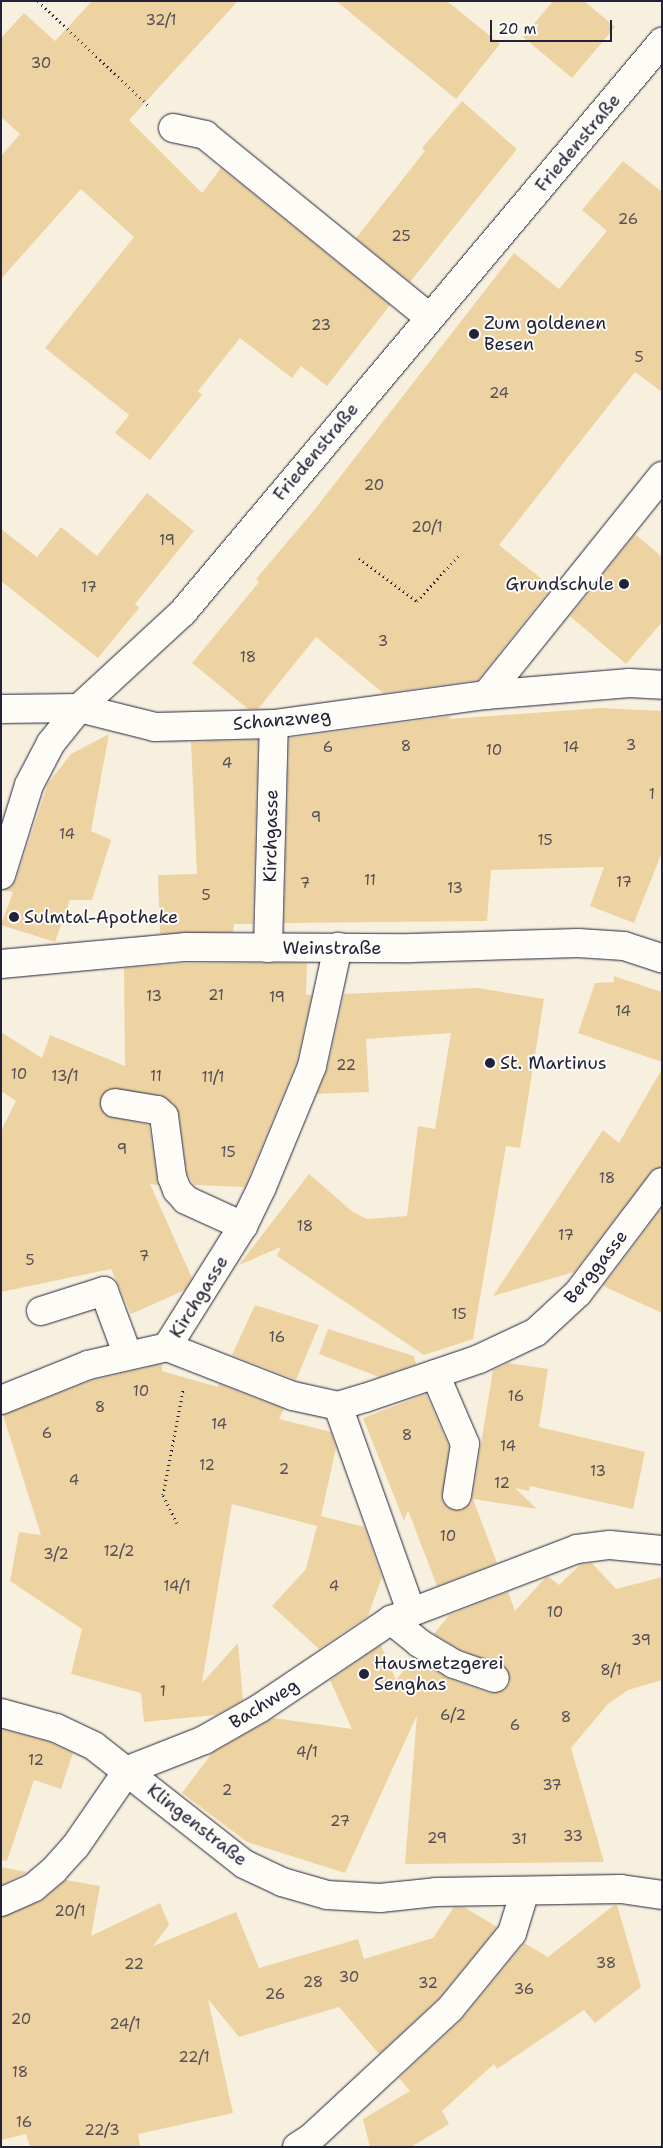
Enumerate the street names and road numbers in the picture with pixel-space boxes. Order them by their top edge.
street label: Friedenstraße [531,90,625,196]
street label: Friedenstraße [269,399,363,505]
street label: Schanzweg [232,705,332,735]
street label: Kirchgasse [259,789,283,883]
street label: Weinstraße [283,937,381,959]
street label: Berggasse [560,1226,632,1308]
street label: Kirchgasse [165,1252,233,1342]
street label: Bachweg [225,1674,303,1734]
street label: Klingenstraße [143,1779,251,1871]

